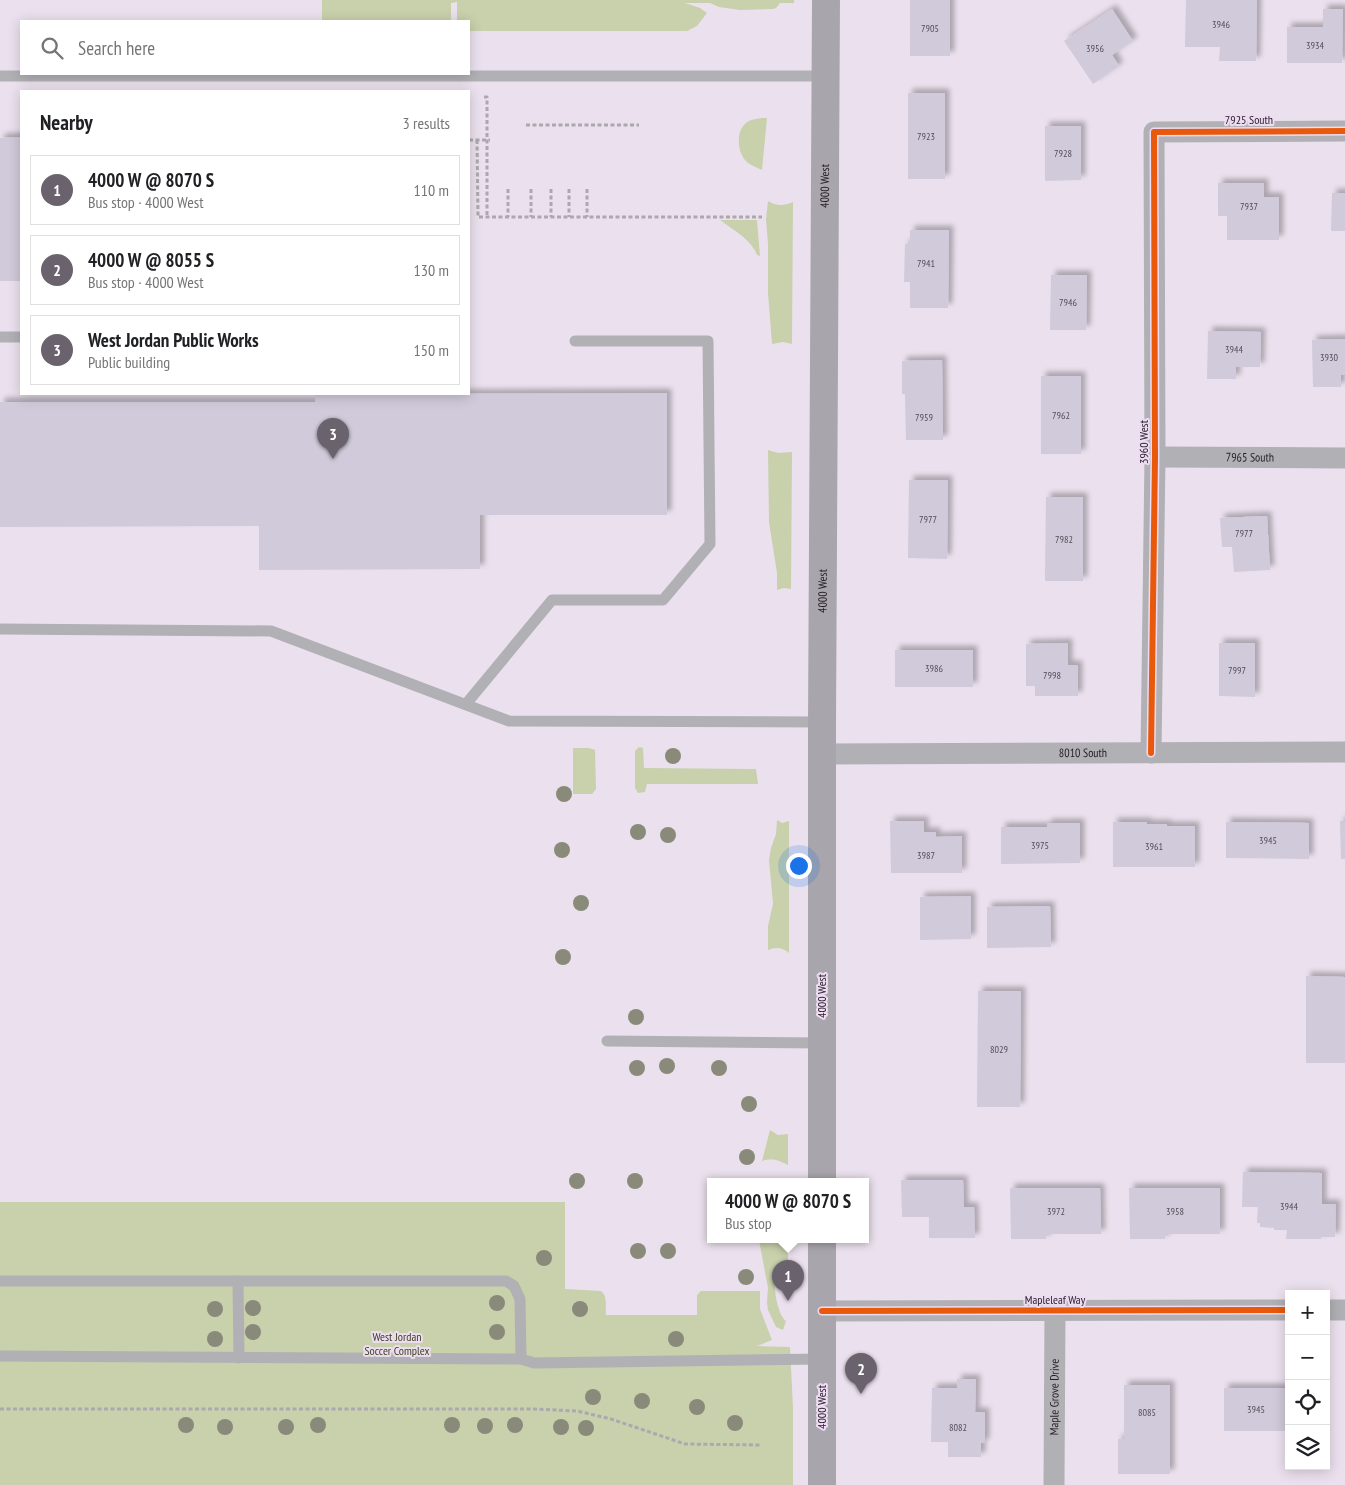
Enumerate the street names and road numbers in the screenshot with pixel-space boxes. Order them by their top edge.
street label: 7925 South [1225,112,1273,127]
street label: 4000 West [817,163,832,208]
street label: 3960 West [1136,419,1151,464]
street label: 7965 South [1226,449,1274,465]
street label: 4000 West [815,568,830,613]
street label: 8010 South [1059,745,1107,760]
street label: 4000 West [814,973,829,1018]
street label: Mapleleaf Way [1025,1292,1086,1307]
street label: Maple Grove Drive [1046,1359,1062,1435]
street label: 4000 West [814,1384,829,1429]

